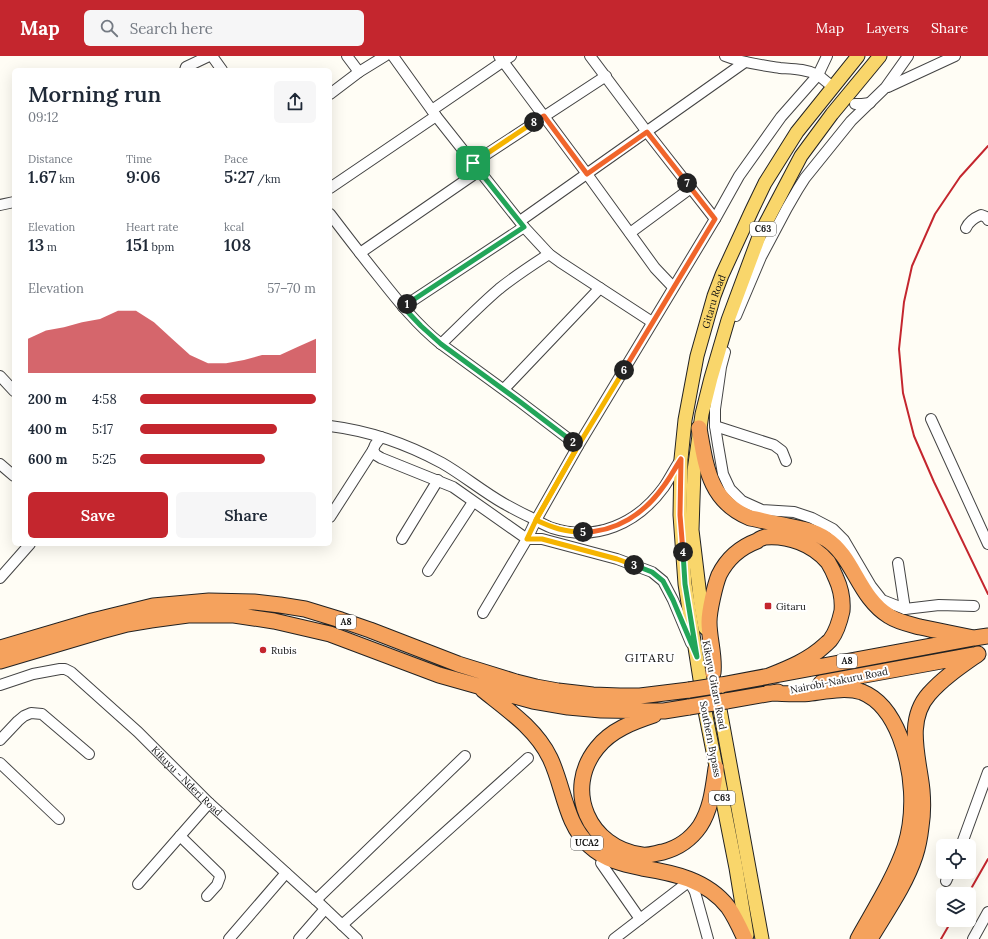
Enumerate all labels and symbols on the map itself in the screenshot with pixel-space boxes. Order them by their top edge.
pin: 8 [524,112,544,132]
pin [456,146,490,180]
pin: 7 [677,173,697,193]
road number: C63 [750,222,776,236]
street label: Gitaru Road [699,273,729,330]
pin: 1 [397,294,417,314]
pin: 6 [614,360,634,380]
pin: 2 [563,432,583,452]
pin: 5 [573,522,593,542]
pin: 4 [673,542,693,562]
pin: 3 [624,555,644,575]
place label: Gitaru [776,600,806,613]
marker: Gitaru [763,601,773,611]
road number: A8 [336,615,356,629]
street label: Kikuyu Gitaru Road [699,639,730,731]
place label: Rubis [271,644,297,657]
marker: Rubis [258,645,268,655]
district label: GITARU [625,650,675,665]
road number: A8 [837,654,857,668]
street label: Nairobi-Nakuru Road [789,665,889,696]
street label: Southern Bypass [697,700,724,779]
street label: Kikuyu - Nderi Road [149,743,225,819]
road number: C63 [709,791,735,805]
road number: UCA2 [571,836,603,850]

